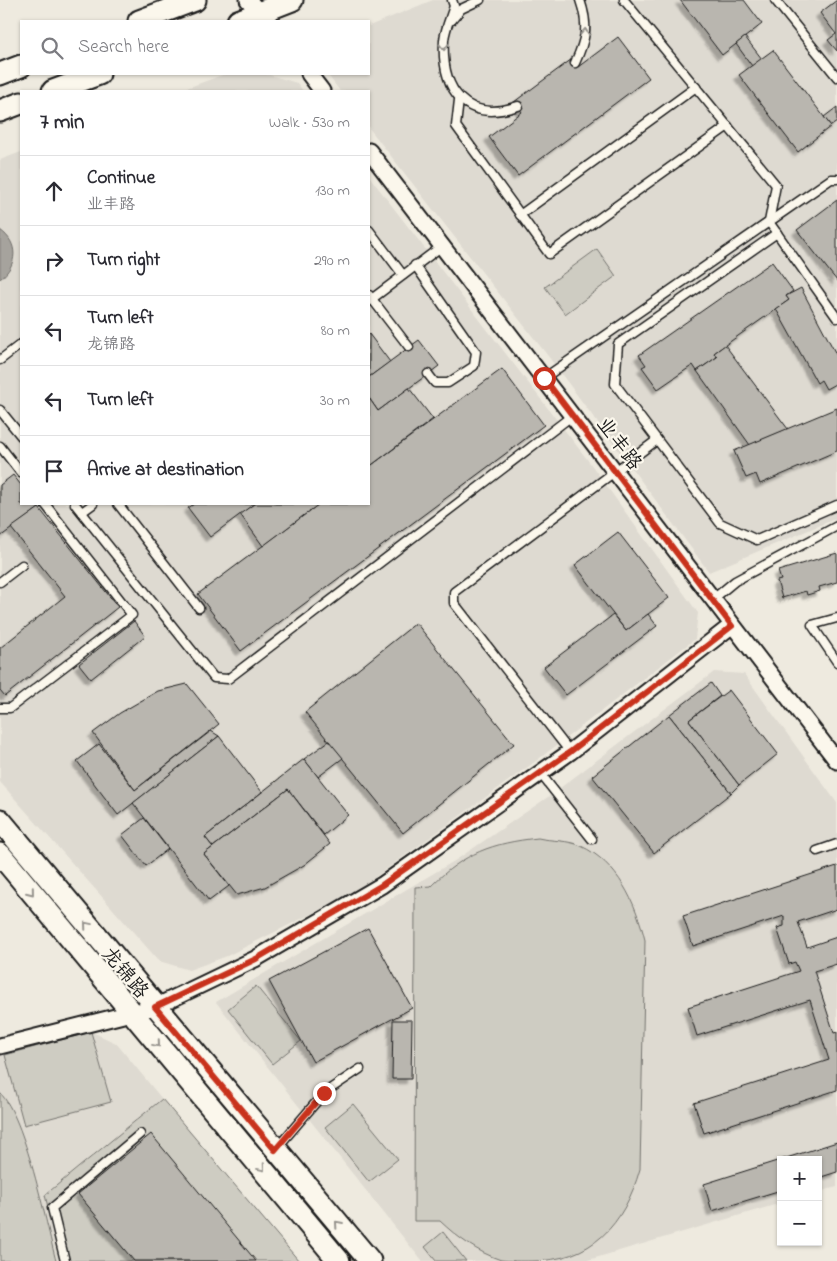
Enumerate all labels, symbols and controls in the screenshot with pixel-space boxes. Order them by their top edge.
search box [20,20,370,75]
one-way arrow [580,28,591,36]
icon: search [38,34,66,62]
text: Search here [78,34,169,61]
one-way arrow [439,43,450,51]
text: 7 min [40,108,84,138]
text: Walk · 530 m [269,111,350,135]
text: Continue [87,165,155,192]
icon: ahead [40,177,68,205]
text: 130 m [315,179,350,203]
text: 业丰路 [87,193,135,217]
icon: right [40,247,68,275]
text: Turn right [87,247,160,274]
text: 290 m [314,249,350,273]
text: Turn left [87,305,154,332]
icon: left [40,317,68,345]
text: 80 m [321,319,350,343]
text: 龙锦路 [87,333,135,357]
route start [533,367,556,390]
icon: left [40,387,68,415]
text: Turn left [87,387,154,414]
text: 30 m [320,389,350,413]
street label: 业丰路 [588,412,648,478]
icon: arrive [40,457,68,485]
text: Arrive at destination [87,457,244,484]
one-way arrow [25,886,34,895]
one-way arrow [85,922,93,931]
street label: 龙锦路 [94,941,155,1007]
one-way arrow [151,1038,160,1047]
route end [313,1082,336,1105]
map controls [777,1156,822,1246]
button: + [777,1156,822,1201]
one-way arrow [256,1163,265,1172]
button: − [777,1201,822,1246]
one-way arrow [335,1221,344,1230]

